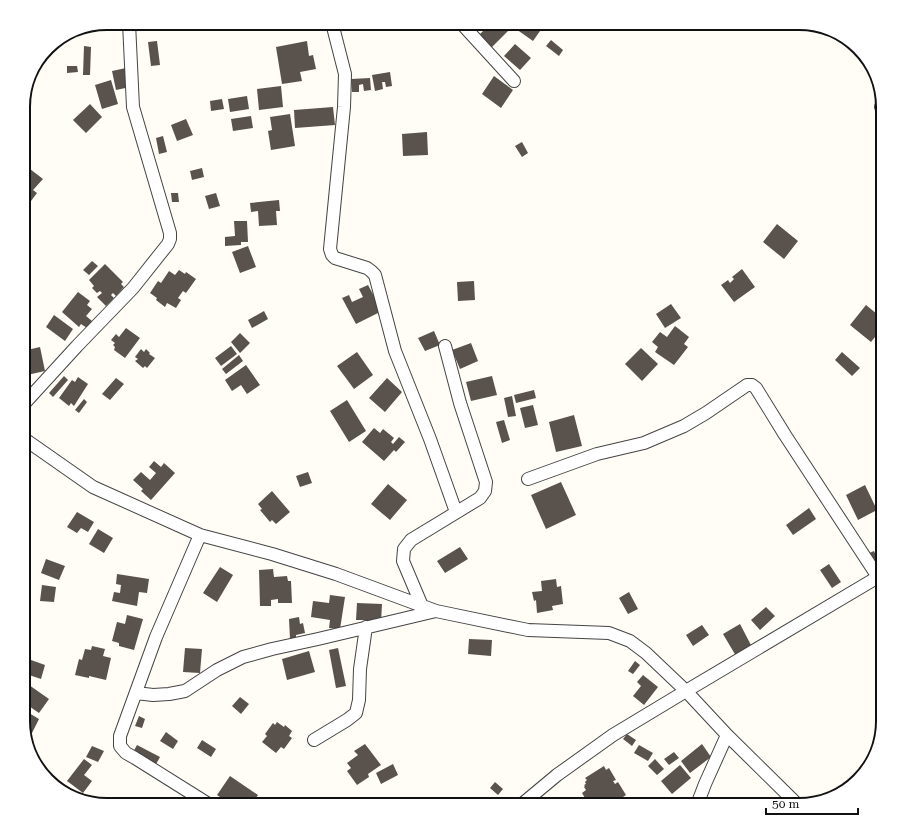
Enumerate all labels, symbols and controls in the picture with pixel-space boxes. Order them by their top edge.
scale bar [766,790,858,816]
text: 50 m [772,797,799,811]

